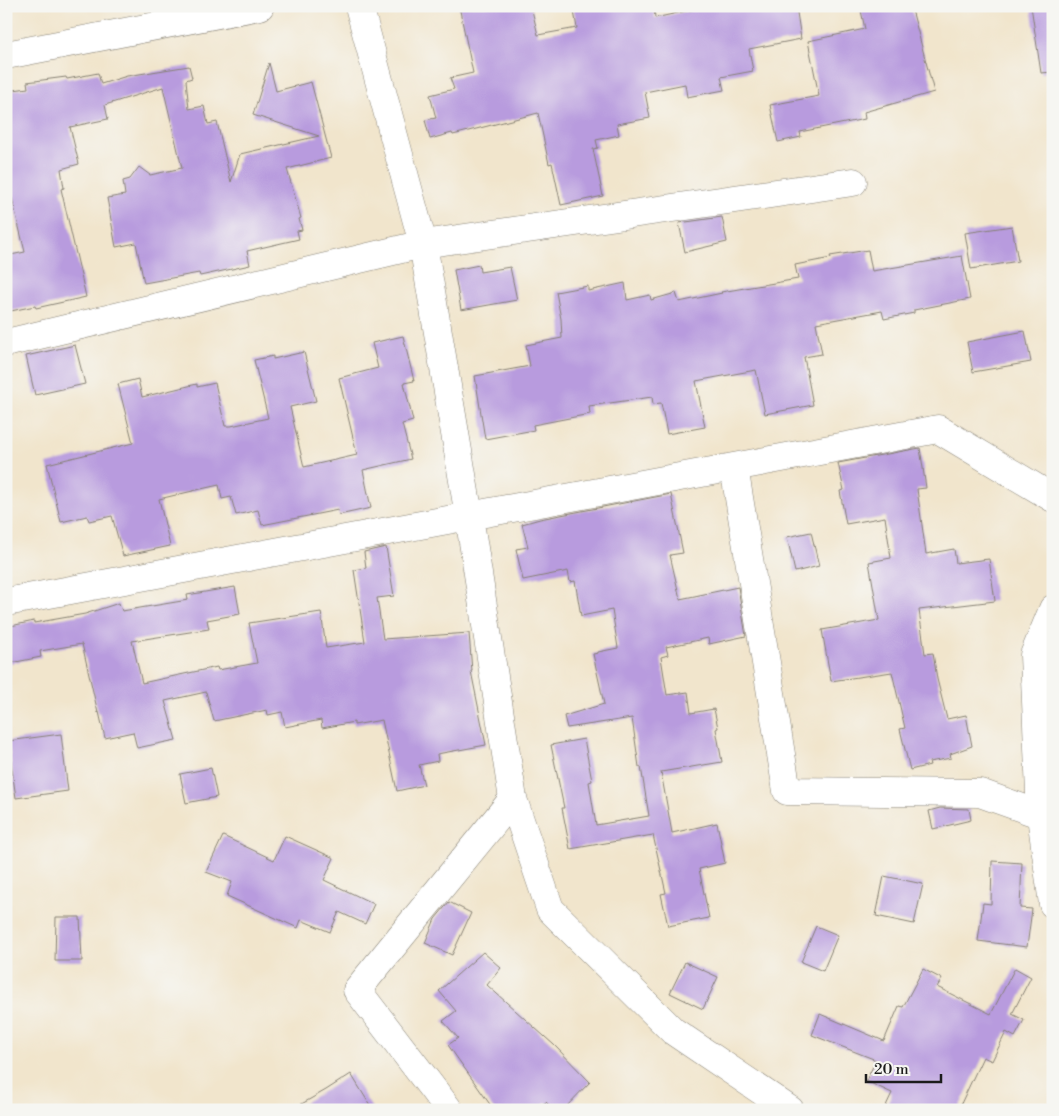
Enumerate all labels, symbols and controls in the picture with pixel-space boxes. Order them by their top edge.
scale bar [866,1051,942,1083]
text: 20 m [874,1060,909,1079]

